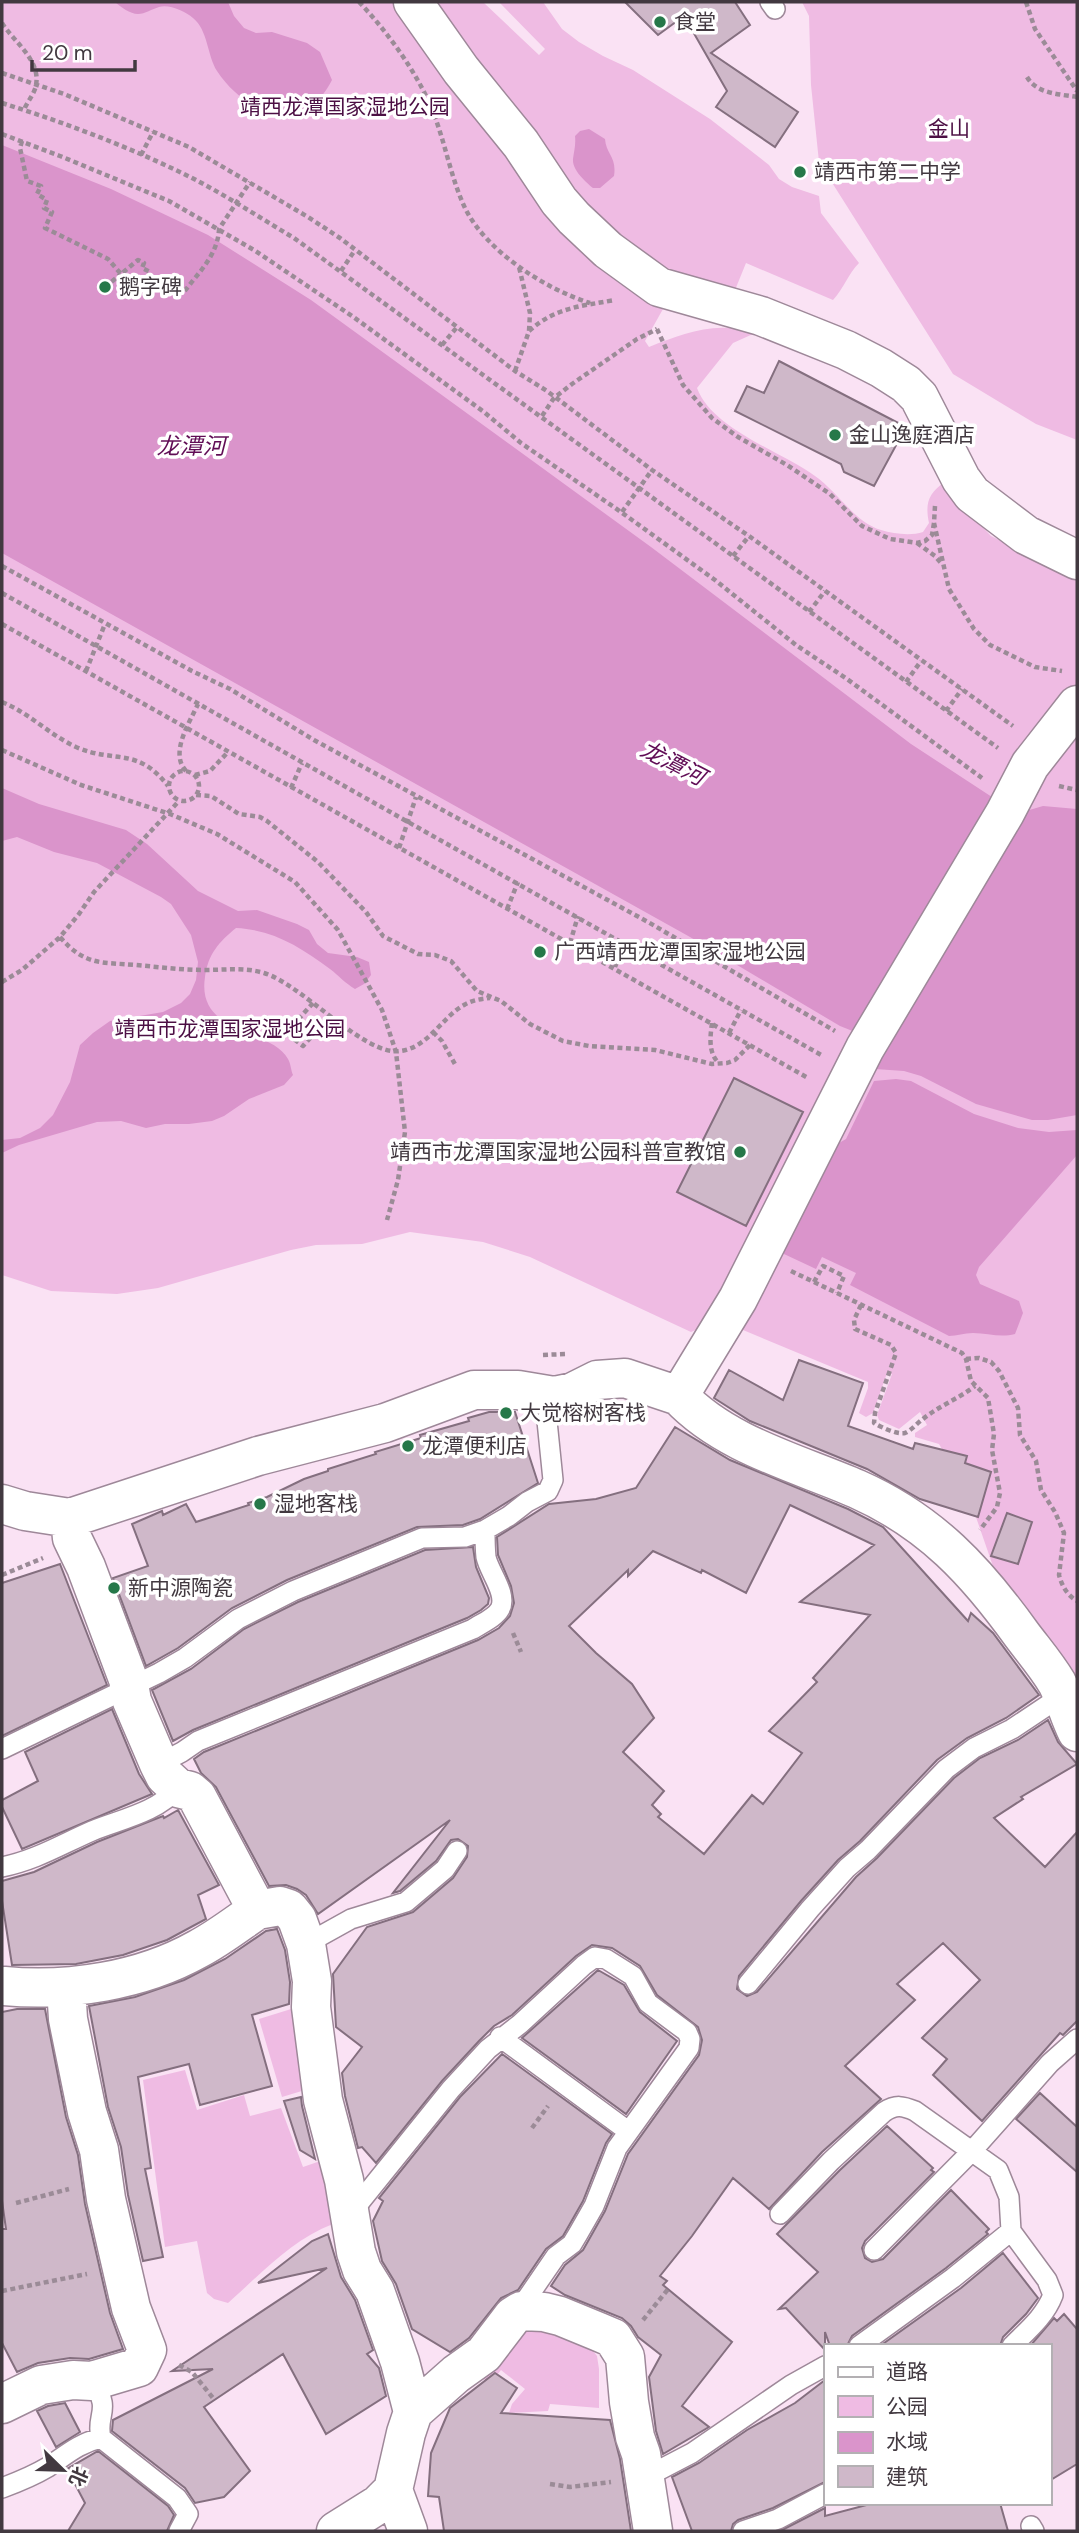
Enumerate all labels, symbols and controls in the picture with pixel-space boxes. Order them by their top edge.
place label: 食堂 [674,8,716,36]
marker: 食堂 [652,14,668,30]
scale bar [32,28,135,72]
text: 20 m [42,39,93,67]
park label: 靖西龙潭国家湿地公园 [240,93,450,121]
park label: 金山 [928,115,970,143]
place label: 靖西市第二中学 [814,158,961,186]
marker: 靖西市第二中学 [792,164,808,180]
place label: 鹅字碑 [119,273,182,301]
marker: 鹅字碑 [97,279,113,295]
place label: 金山逸庭酒店 [849,421,975,449]
marker: 金山逸庭酒店 [827,427,843,443]
water label: 龙潭河 [157,431,230,461]
water label: 龙潭河 [635,734,714,794]
place label: 广西靖西龙潭国家湿地公园 [554,938,806,966]
marker: 广西靖西龙潭国家湿地公园 [532,944,548,960]
park label: 靖西市龙潭国家湿地公园 [115,1015,346,1043]
place label: 靖西市龙潭国家湿地公园科普宣教馆 [390,1138,726,1166]
marker: 靖西市龙潭国家湿地公园科普宣教馆 [732,1144,748,1160]
place label: 大觉榕树客栈 [520,1399,646,1427]
marker: 大觉榕树客栈 [498,1405,514,1421]
place label: 龙潭便利店 [422,1432,527,1460]
marker: 龙潭便利店 [400,1438,416,1454]
place label: 湿地客栈 [274,1490,358,1518]
marker: 湿地客栈 [252,1496,268,1512]
place label: 新中源陶瓷 [128,1574,233,1602]
marker: 新中源陶瓷 [106,1580,122,1596]
legend [824,2344,1051,2505]
text: 道路 [886,2358,928,2386]
text: 公园 [886,2393,928,2421]
text: 水域 [886,2428,928,2456]
north arrow [28,2435,98,2505]
text: 北 [63,2463,93,2490]
text: 建筑 [886,2463,928,2491]

